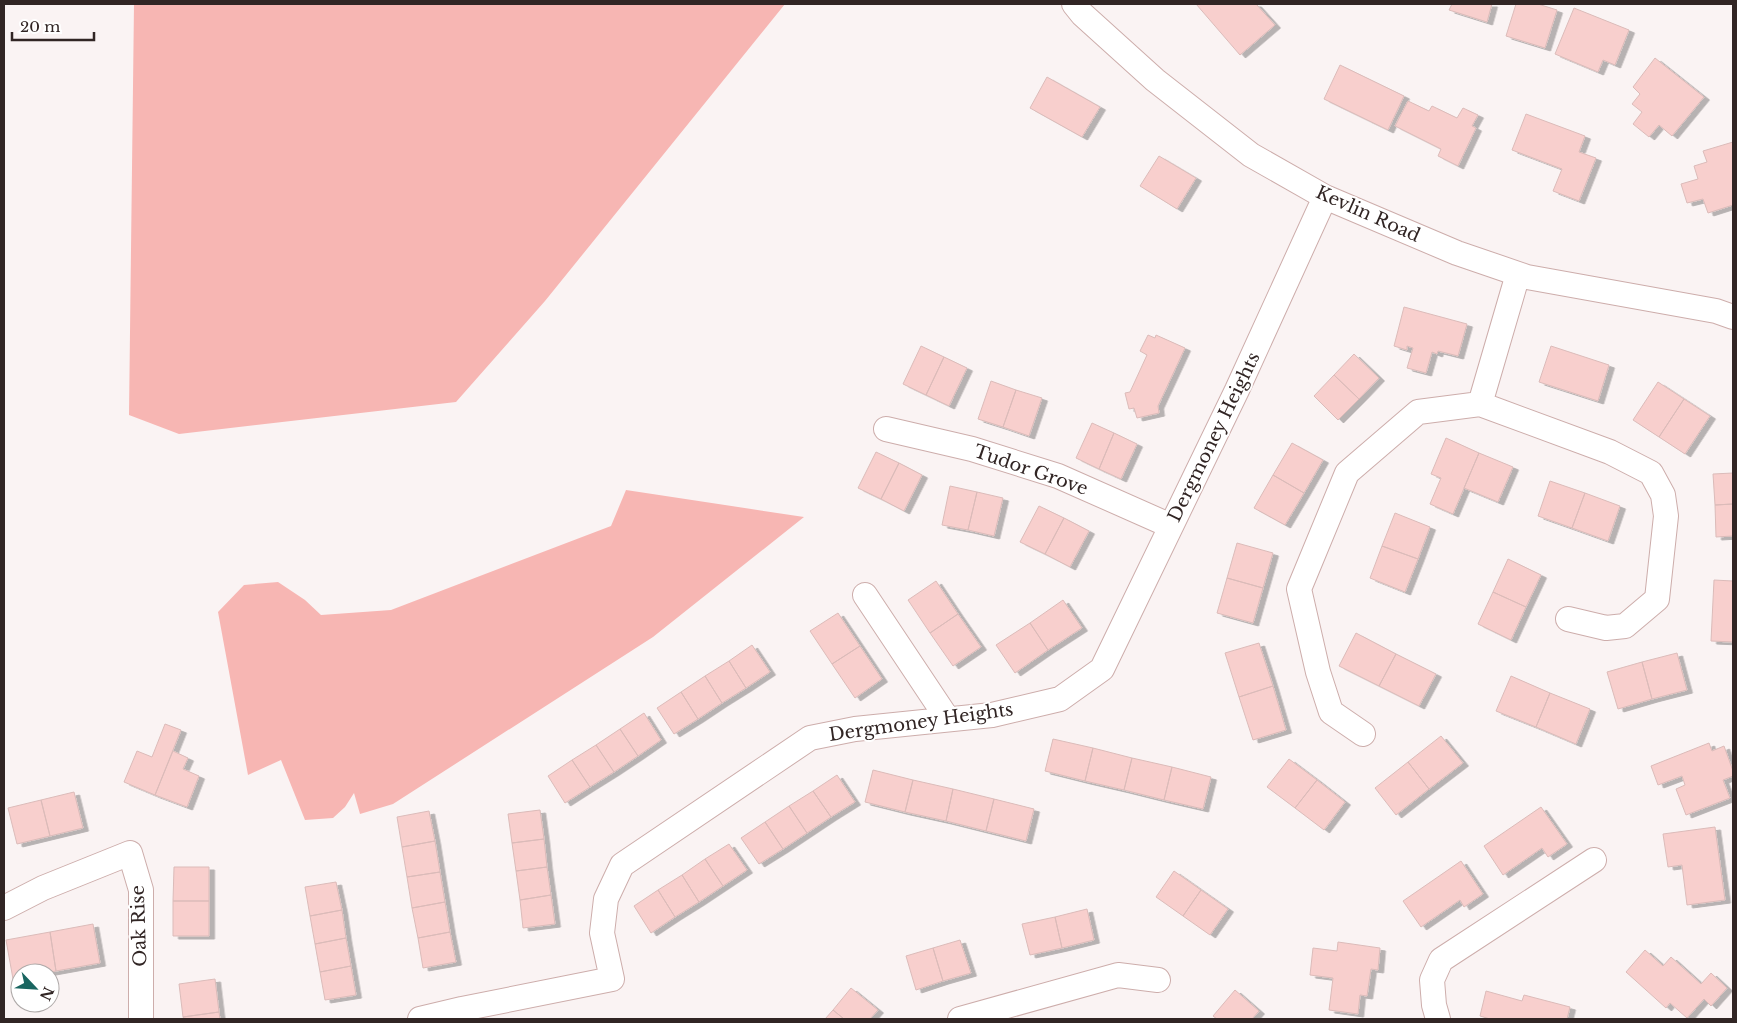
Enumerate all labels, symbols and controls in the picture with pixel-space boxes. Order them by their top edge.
scale bar [12,10,95,42]
text: 20 m [20,17,60,36]
street label: Kevlin Road [1312,181,1424,247]
street label: Dergmoney Heights [1163,349,1265,525]
street label: Tudor Grove [971,440,1091,500]
street label: Dergmoney Heights [827,698,1015,746]
street label: Oak Rise [127,885,151,967]
north arrow [10,963,60,1013]
text: N [36,984,58,1003]

